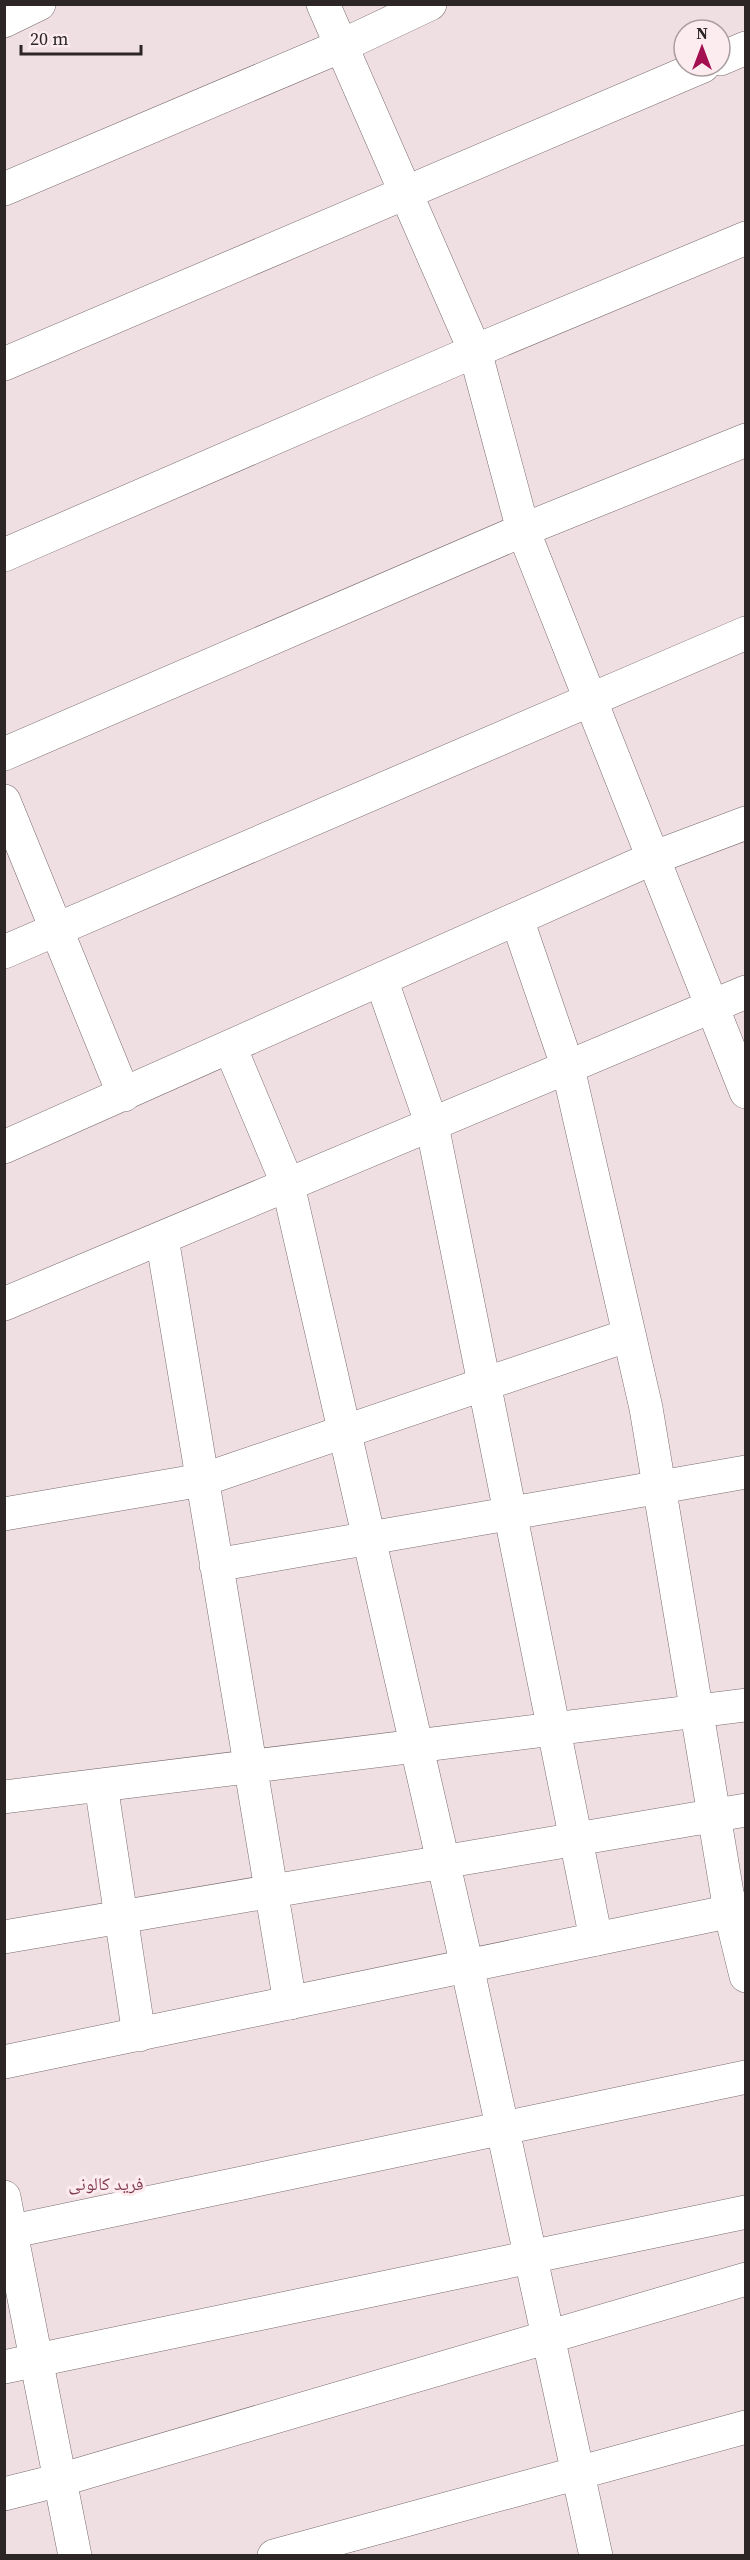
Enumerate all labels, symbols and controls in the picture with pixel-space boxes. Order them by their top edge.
scale bar [21,18,141,56]
north arrow [672,18,732,78]
text: N [696,22,708,44]
text: 20 m [30,26,68,51]
district label: فرید کالونی [68,2171,144,2196]

